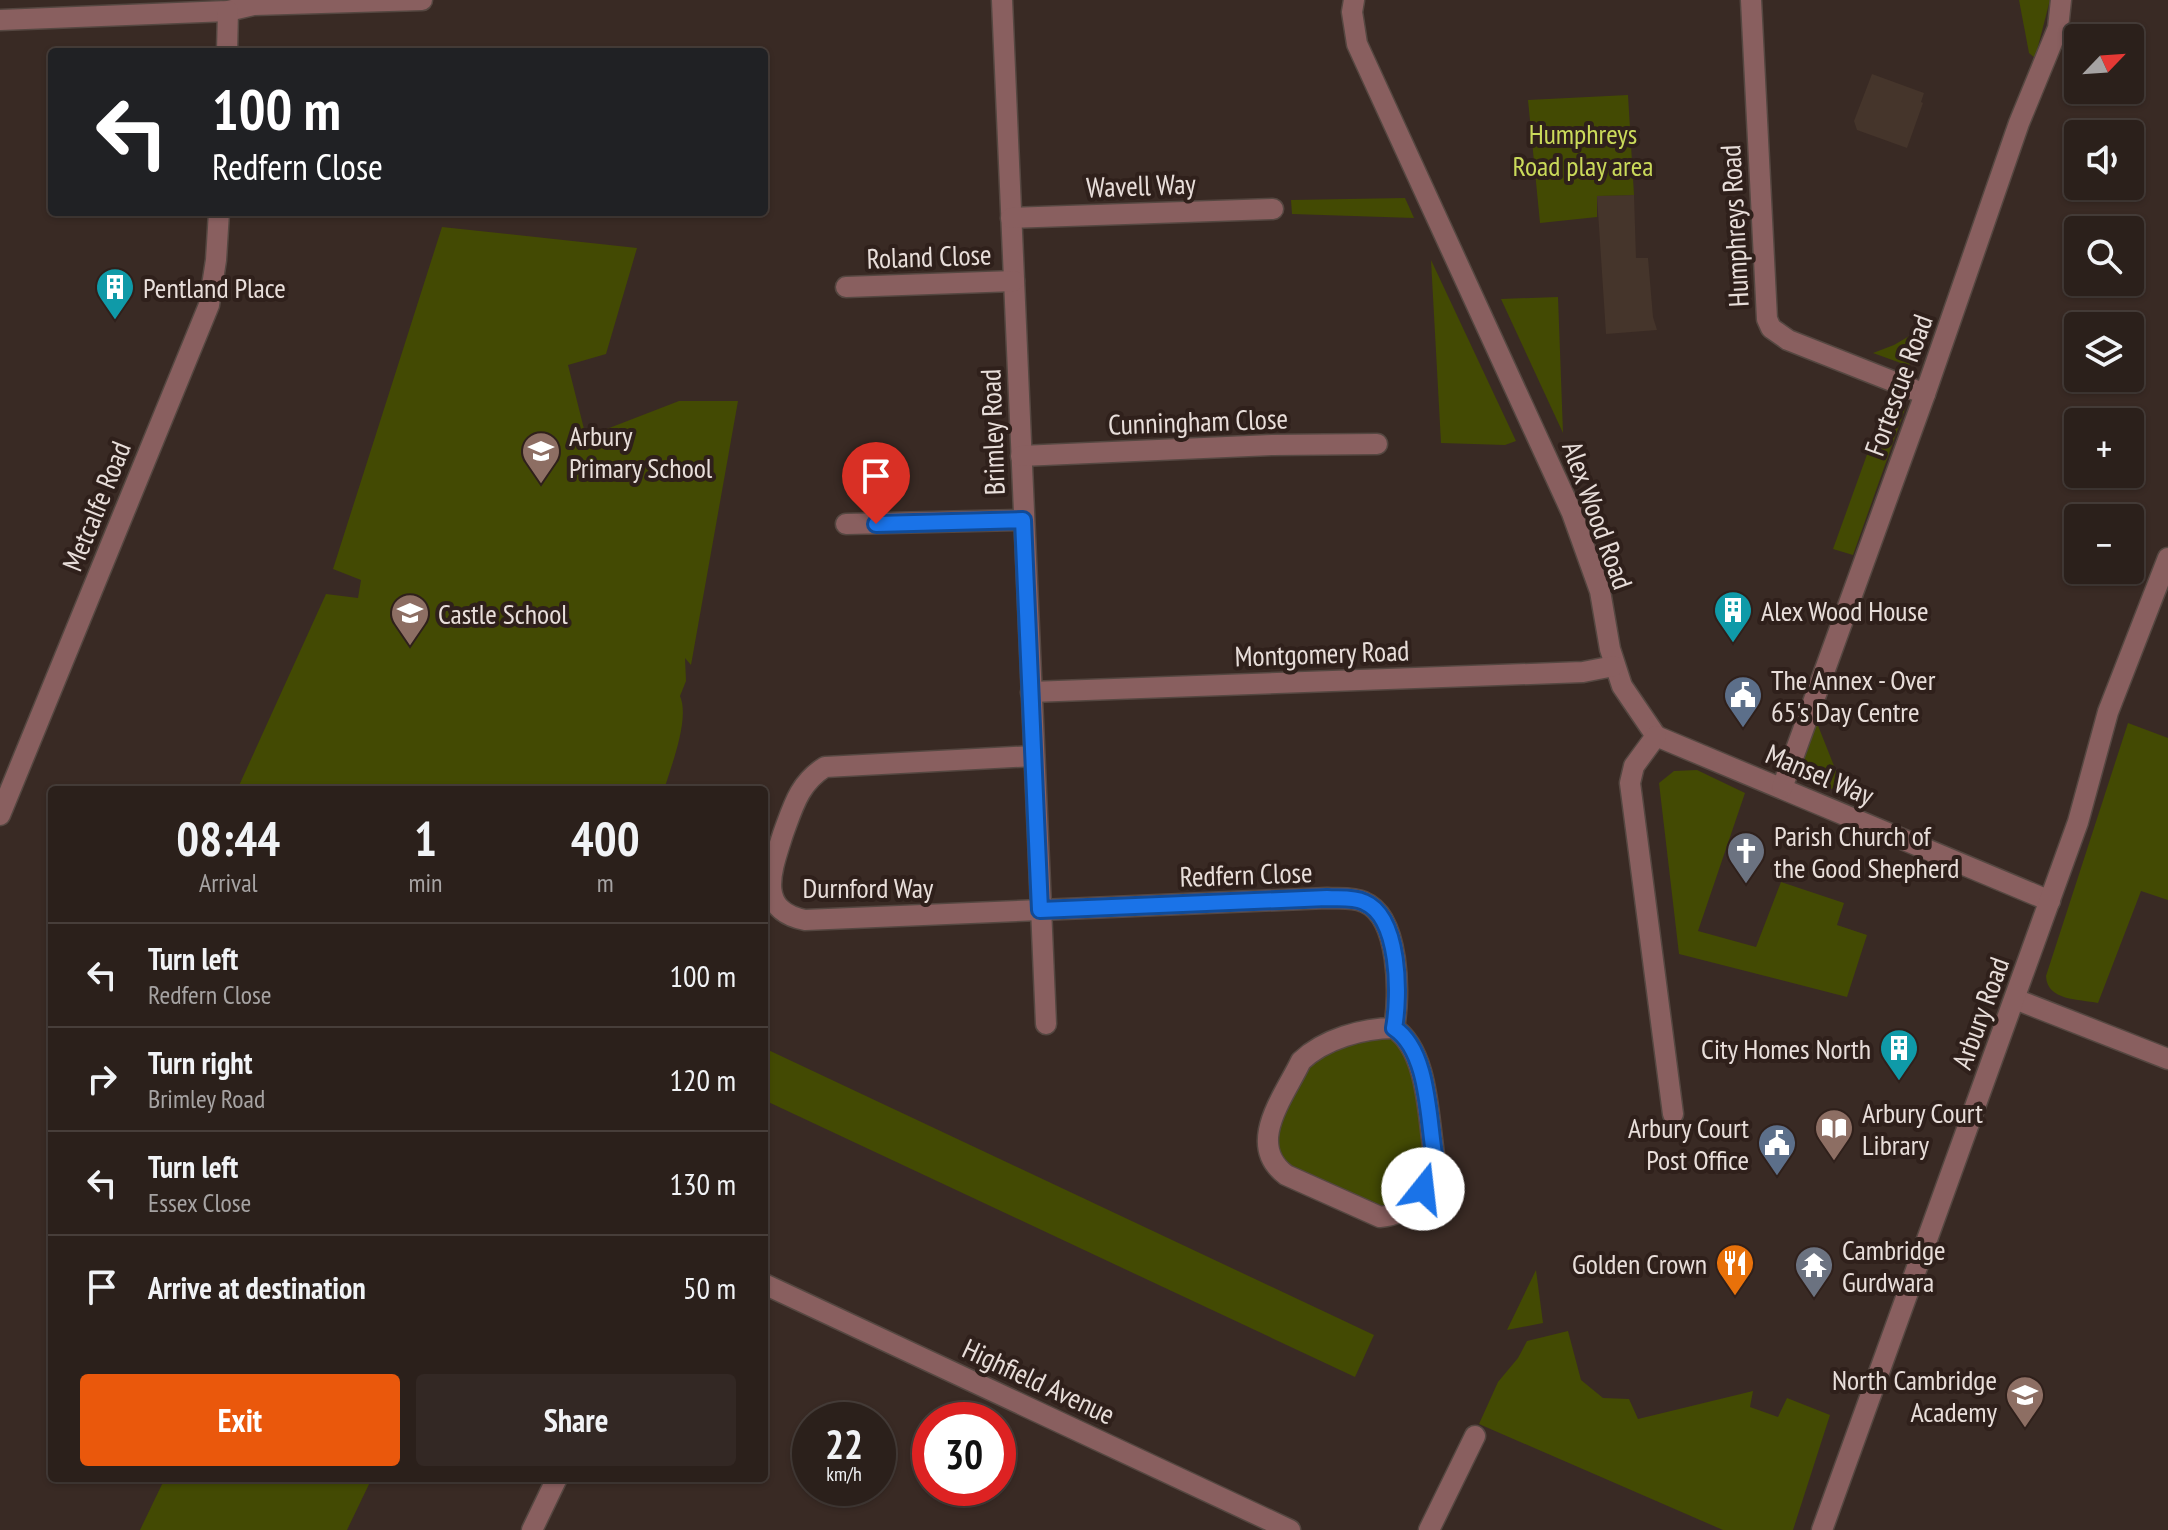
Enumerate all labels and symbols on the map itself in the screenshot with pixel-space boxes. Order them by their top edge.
north arrow [2064,24,2144,104]
park label: Humphreys Road play area [1513,115,1653,184]
street label: Humphreys Road [1711,144,1757,308]
street label: Wavell Way [1086,165,1197,205]
street label: Roland Close [866,235,992,277]
building icon: Pentland Place [94,266,136,321]
place label: Pentland Place [143,269,286,306]
street label: Fortescue Road [1855,309,1941,461]
street label: Brimley Road [971,368,1013,496]
street label: Cunningham Close [1107,399,1289,443]
place label: Arbury Primary School [569,417,713,486]
school or university icon: Arbury Primary School [520,430,562,485]
street label: Metcalfe Road [53,436,139,576]
street label: Alex Wood Road [1554,436,1642,594]
pin [842,442,910,524]
building icon: Alex Wood House [1712,589,1754,644]
school or university icon: Castle School [389,592,431,647]
place label: Alex Wood House [1761,592,1929,629]
place label: Castle School [438,595,568,632]
street label: Montgomery Road [1234,631,1410,675]
place label: The Annex - Over 65's Day Centre [1771,661,1936,730]
public building icon: The Annex - Over 65's Day Centre [1722,674,1764,729]
street label: Mansel Way [1760,735,1880,813]
place label: Parish Church of the Good Shepherd [1774,817,1959,886]
church icon: Parish Church of the Good Shepherd [1725,830,1767,885]
street label: Redfern Close [1179,853,1313,895]
street label: Durnford Way [803,869,934,906]
street label: Arbury Road [1943,952,2017,1074]
building icon: City Homes North [1878,1027,1920,1082]
place label: City Homes North [1701,1030,1871,1067]
place label: Arbury Court Library [1862,1094,1983,1163]
library icon: Arbury Court Library [1813,1107,1855,1162]
place label: Arbury Court Post Office [1628,1109,1749,1178]
public building icon: Arbury Court Post Office [1756,1122,1798,1177]
position arrow [1381,1147,1465,1231]
place label: Cambridge Gurdwara [1842,1231,1946,1300]
restaurant icon: Golden Crown [1714,1242,1756,1297]
temple icon: Cambridge Gurdwara [1793,1244,1835,1299]
place label: Golden Crown [1572,1245,1707,1282]
street label: Highfield Avenue [957,1330,1121,1432]
place label: North Cambridge Academy [1832,1361,1997,1430]
school or university icon: North Cambridge Academy [2004,1374,2046,1429]
speed limit sign: 30 [912,1402,1016,1506]

